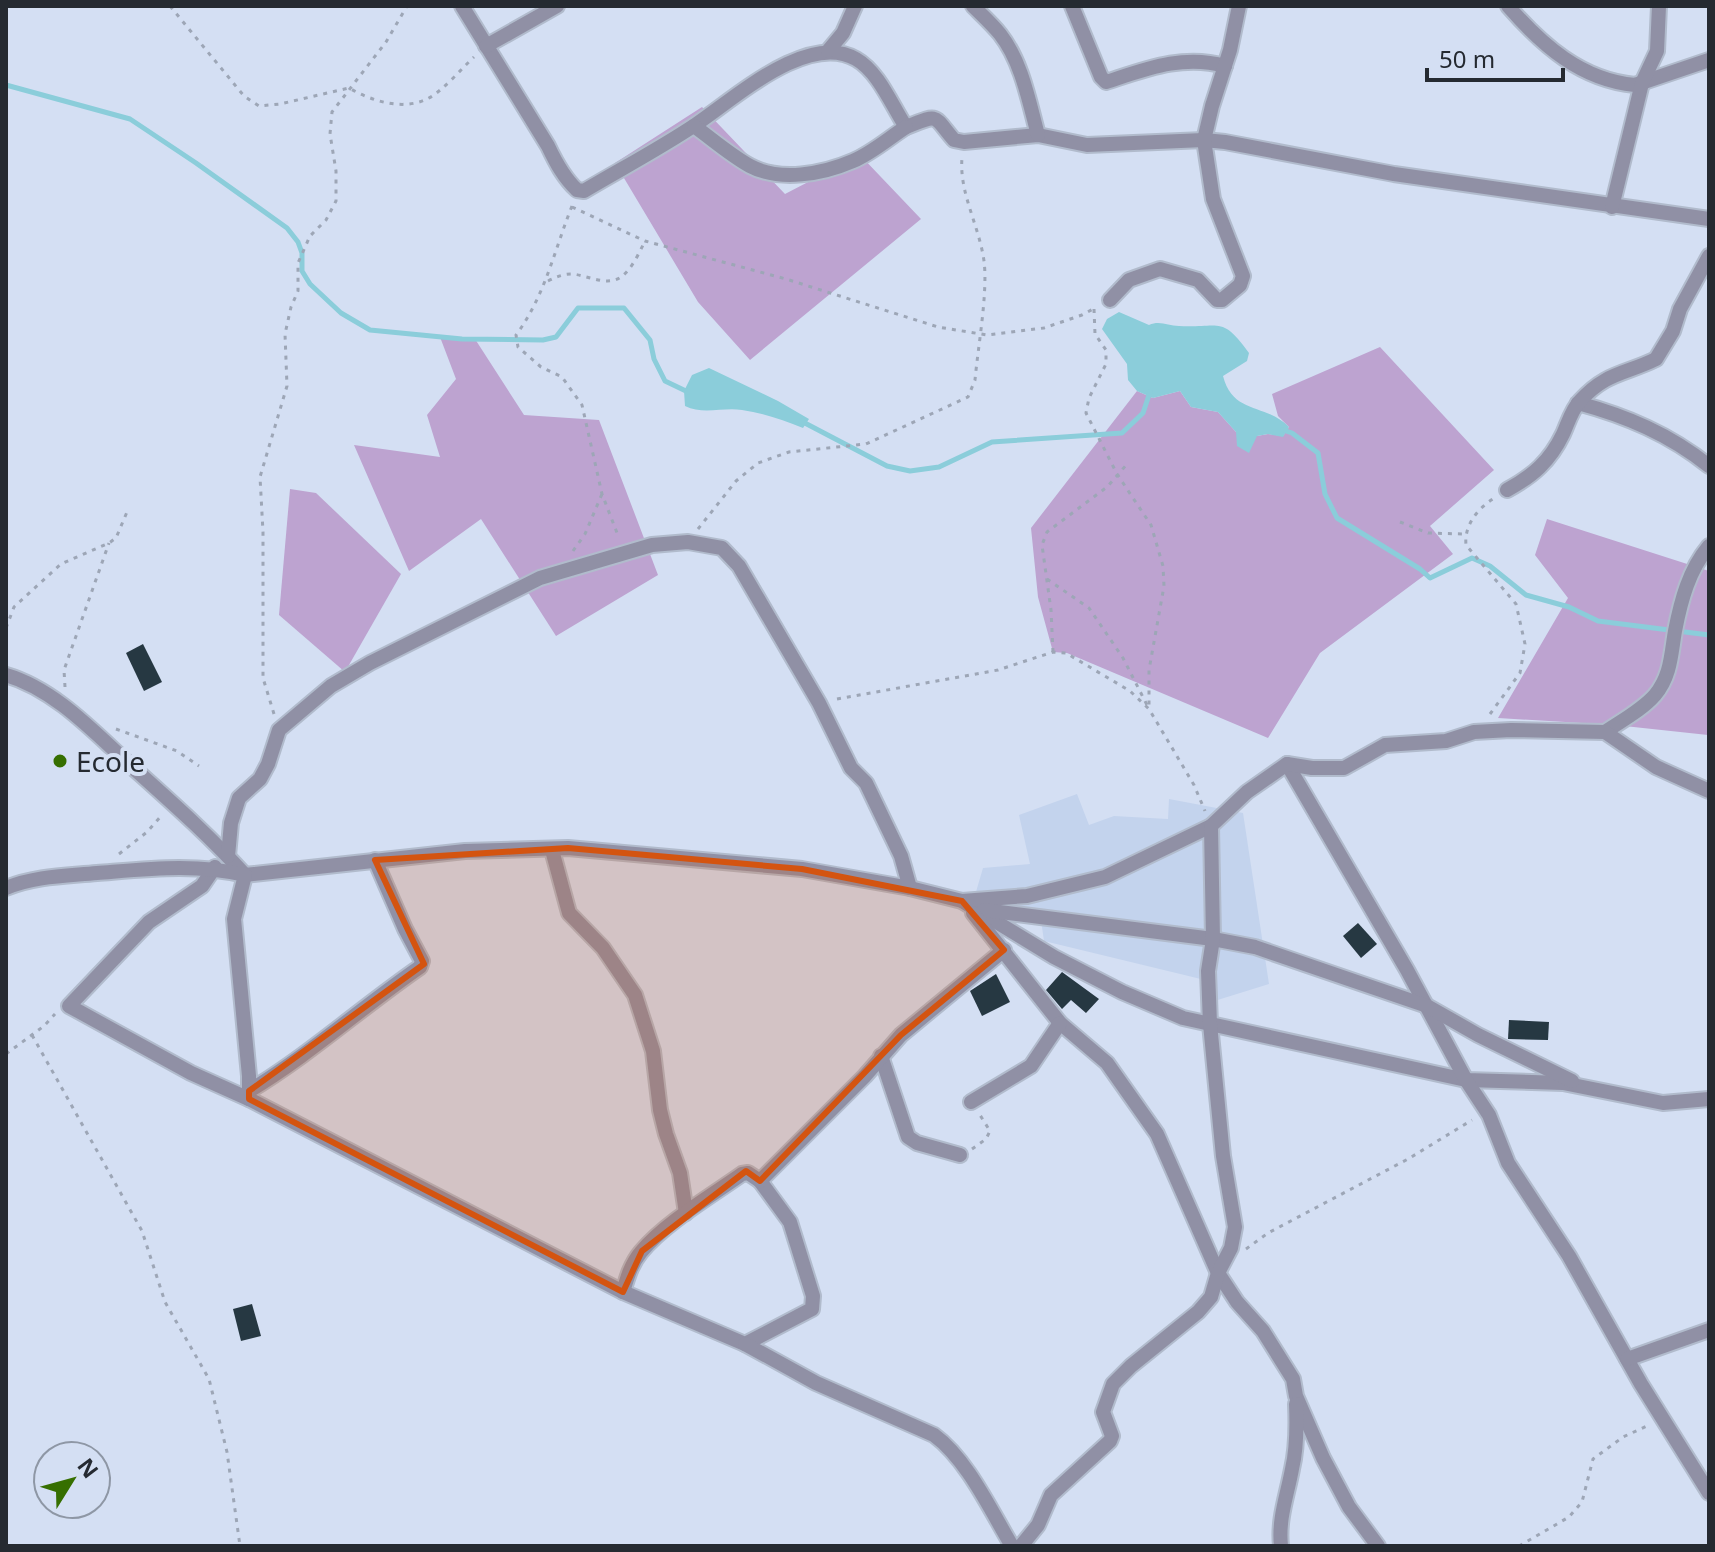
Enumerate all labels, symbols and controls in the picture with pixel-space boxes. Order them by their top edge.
scale bar [1427,32,1563,82]
text: 50 m [1439,42,1495,75]
place label: Ecole [76,742,145,780]
marker: Ecole [51,752,69,770]
north arrow [32,1440,112,1520]
text: N [71,1451,106,1484]

